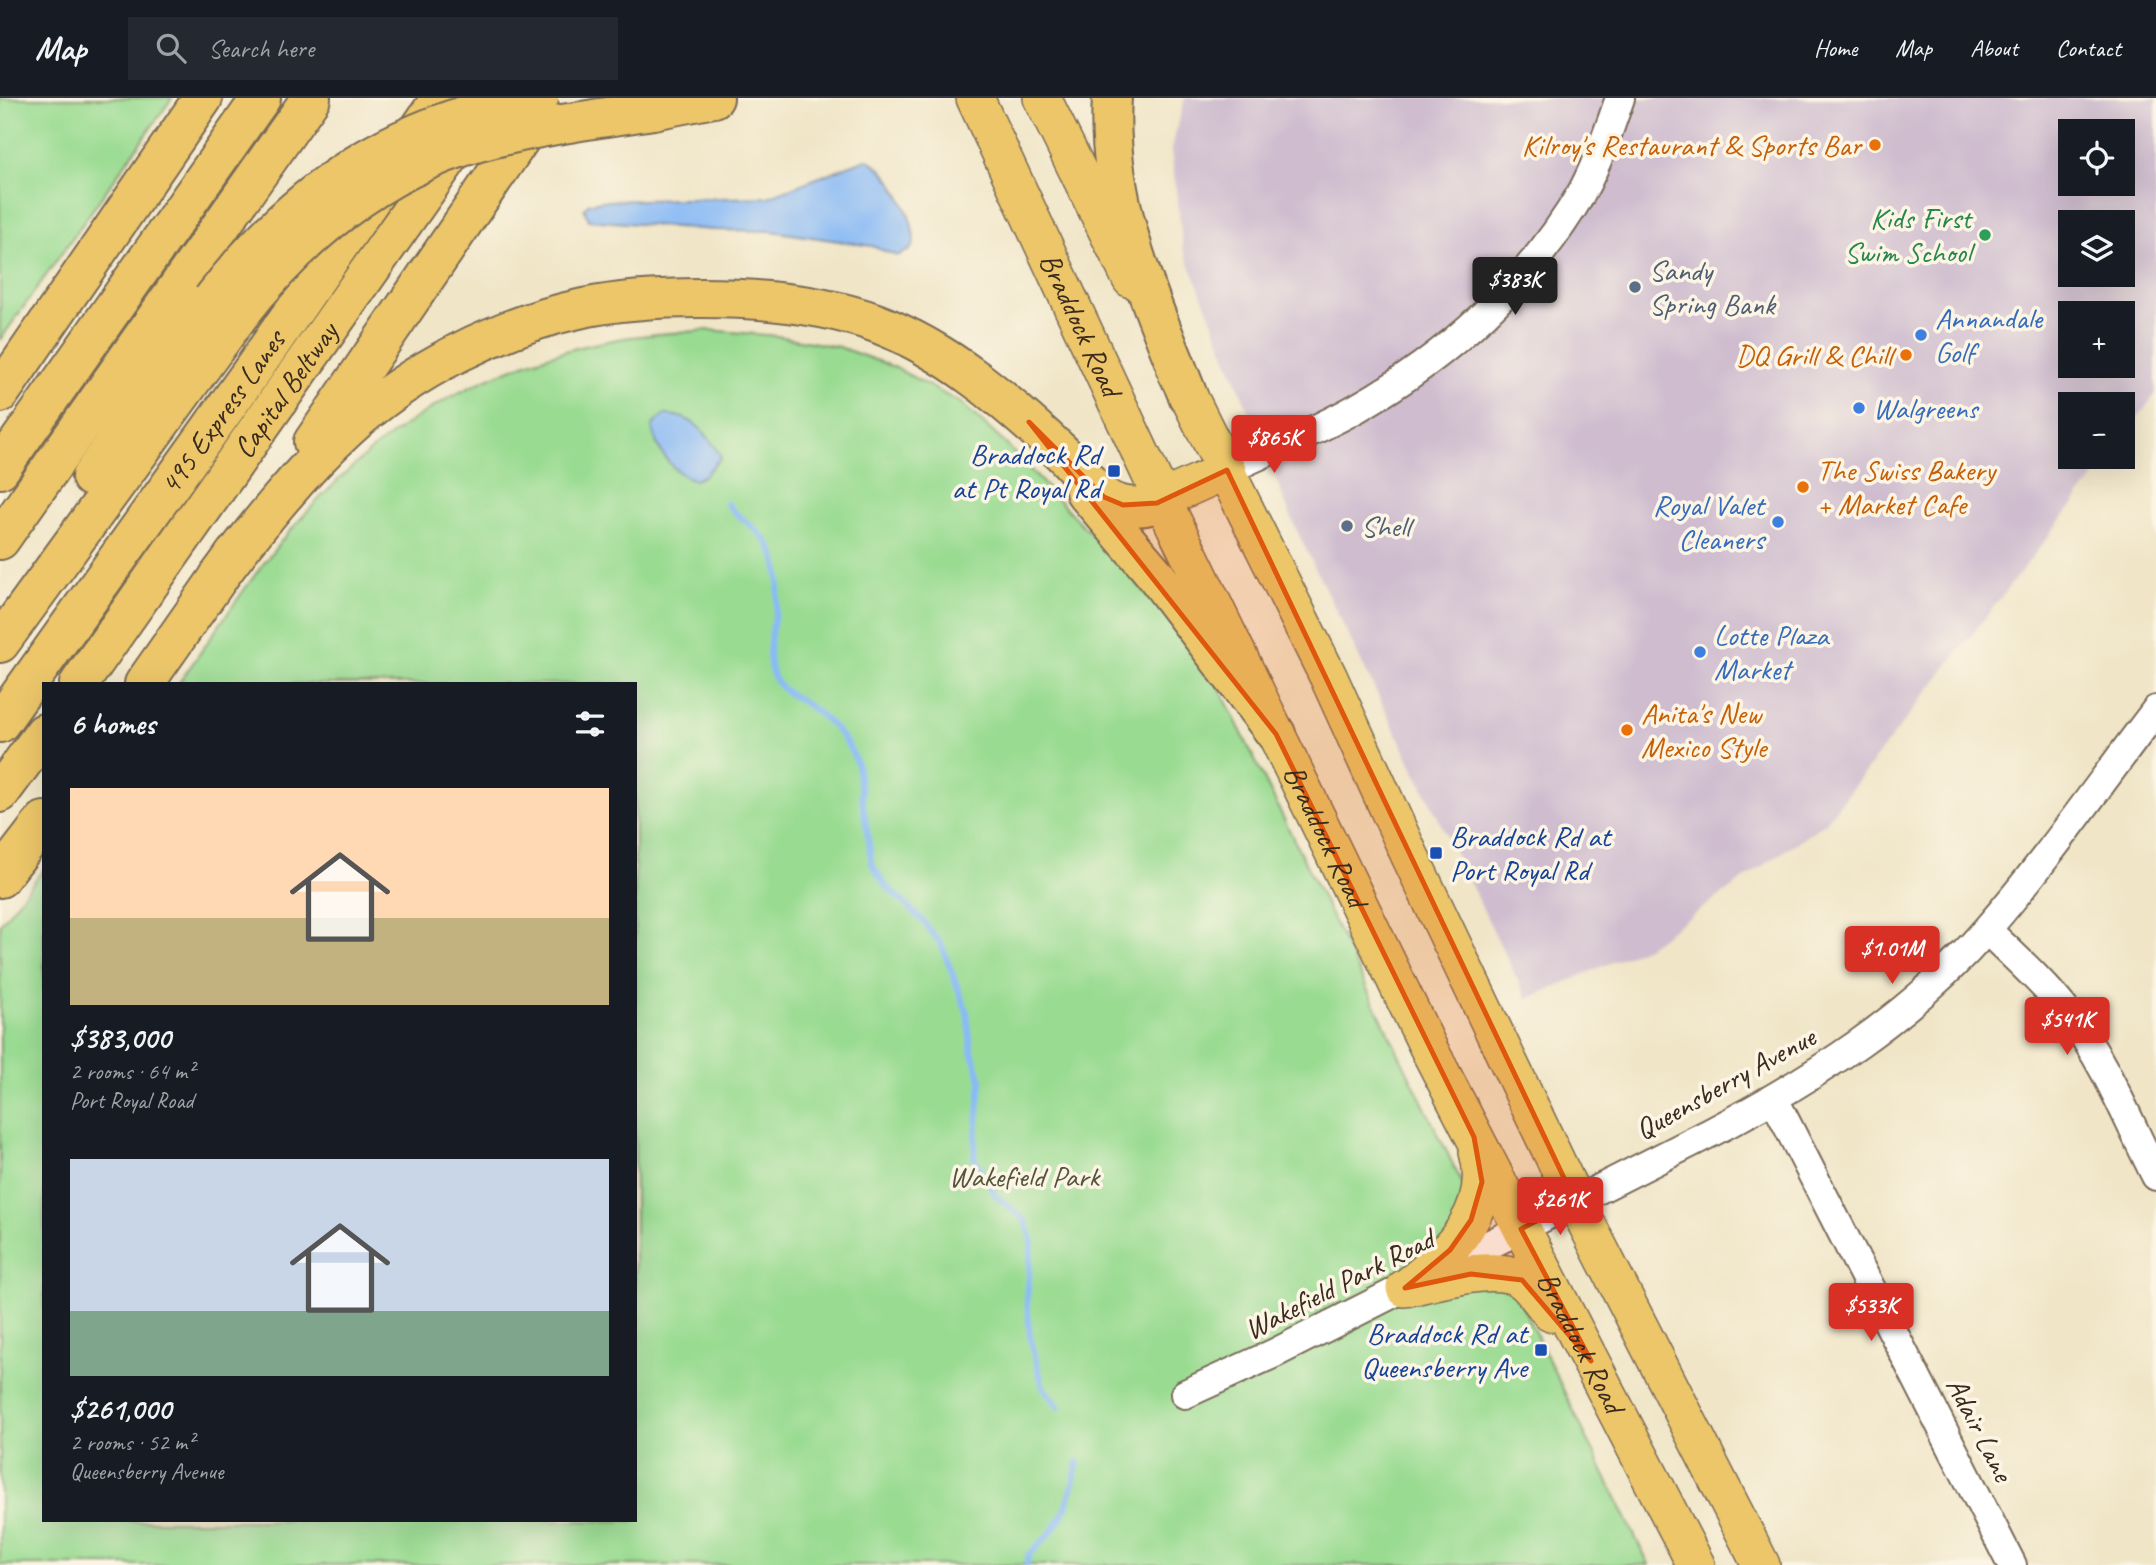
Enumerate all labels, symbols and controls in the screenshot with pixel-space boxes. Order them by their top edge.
search box [128,17,618,80]
text: Map [35,27,86,69]
icon: search [152,29,190,67]
text: Search here [208,32,314,65]
text: Home [1814,33,1857,63]
text: Map [1895,33,1932,63]
text: About [1970,33,2018,63]
text: Contact [2056,33,2121,63]
map controls [2058,119,2135,469]
button: locate [2058,119,2135,196]
place label: Kilroy's Restaurant & Sports Bar [1522,126,1863,164]
marker: Kilroy's Restaurant & Sports Bar [1867,137,1883,153]
place label: Kids First Swim School [1844,199,1976,271]
button: layers [2058,210,2135,287]
marker: Kids First Swim School [1977,227,1993,243]
street label: Braddock Road [1031,247,1132,406]
place label: Sandy Spring Bank [1649,251,1777,323]
pin: $383K [1466,258,1564,317]
text: $383K [1488,265,1542,294]
marker: Sandy Spring Bank [1627,279,1643,295]
place label: Annandale Golf [1935,299,2044,371]
button: + [2058,301,2135,378]
street label: Capital Beltway [225,313,348,466]
street label: 495 Express Lanes [151,321,295,502]
marker: Annandale Golf [1913,327,1929,343]
place label: DQ Grill & Chill [1736,336,1897,374]
marker: DQ Grill & Chill [1898,347,1914,363]
place label: Walgreens [1873,389,1980,427]
button: − [2058,392,2135,469]
marker: Walgreens [1851,400,1867,416]
pin: $865K [1225,416,1323,475]
text: $865K [1247,423,1301,452]
place label: Braddock Rd at Pt Royal Rd [952,435,1104,507]
place label: The Swiss Bakery + Market Cafe [1817,451,1998,523]
marker: Braddock Rd at Pt Royal Rd [1106,463,1122,479]
marker: The Swiss Bakery + Market Cafe [1795,479,1811,495]
place label: Royal Valet Cleaners [1653,486,1767,558]
place label: Shell [1361,507,1415,545]
marker: Royal Valet Cleaners [1770,514,1786,530]
marker: Shell [1339,518,1355,534]
place label: Lotte Plaza Market [1714,616,1830,688]
marker: Lotte Plaza Market [1692,644,1708,660]
place label: Anita's New Mexico Style [1641,694,1768,766]
text: 6 homes [70,705,155,743]
icon: filters [571,705,609,743]
marker: Anita's New Mexico Style [1619,722,1635,738]
street label: Braddock Road [1275,758,1378,917]
place label: Braddock Rd at Port Royal Rd [1450,817,1613,889]
icon: home [277,834,403,960]
marker: Braddock Rd at Port Royal Rd [1428,845,1444,861]
pin: $1.01M [1835,926,1949,986]
text: $1.01M [1861,934,1923,963]
pin: $541K [2018,998,2116,1057]
text: $541K [2041,1005,2093,1034]
street label: Queensberry Avenue [1628,1017,1824,1148]
text: $383,000 [70,1019,170,1057]
text: 2 rooms · 64 m² [70,1057,194,1086]
text: Port Royal Road [70,1086,193,1115]
park label: Wakefield Park [949,1157,1101,1195]
pin: $261K [1511,1178,1609,1237]
text: $261K [1533,1185,1587,1214]
icon: home [277,1205,403,1331]
street label: Wakefield Park Road [1238,1218,1444,1348]
street label: Braddock Road [1529,1265,1635,1423]
pin: $533K [1822,1284,1920,1343]
text: $533K [1845,1291,1897,1320]
place label: Braddock Rd at Queensberry Ave [1361,1314,1530,1386]
marker: Braddock Rd at Queensberry Ave [1533,1342,1549,1358]
street label: Adair Lane [1938,1370,2023,1490]
text: $261,000 [70,1390,171,1428]
text: 2 rooms · 52 m² [70,1428,194,1457]
text: Queensberry Avenue [70,1457,224,1486]

